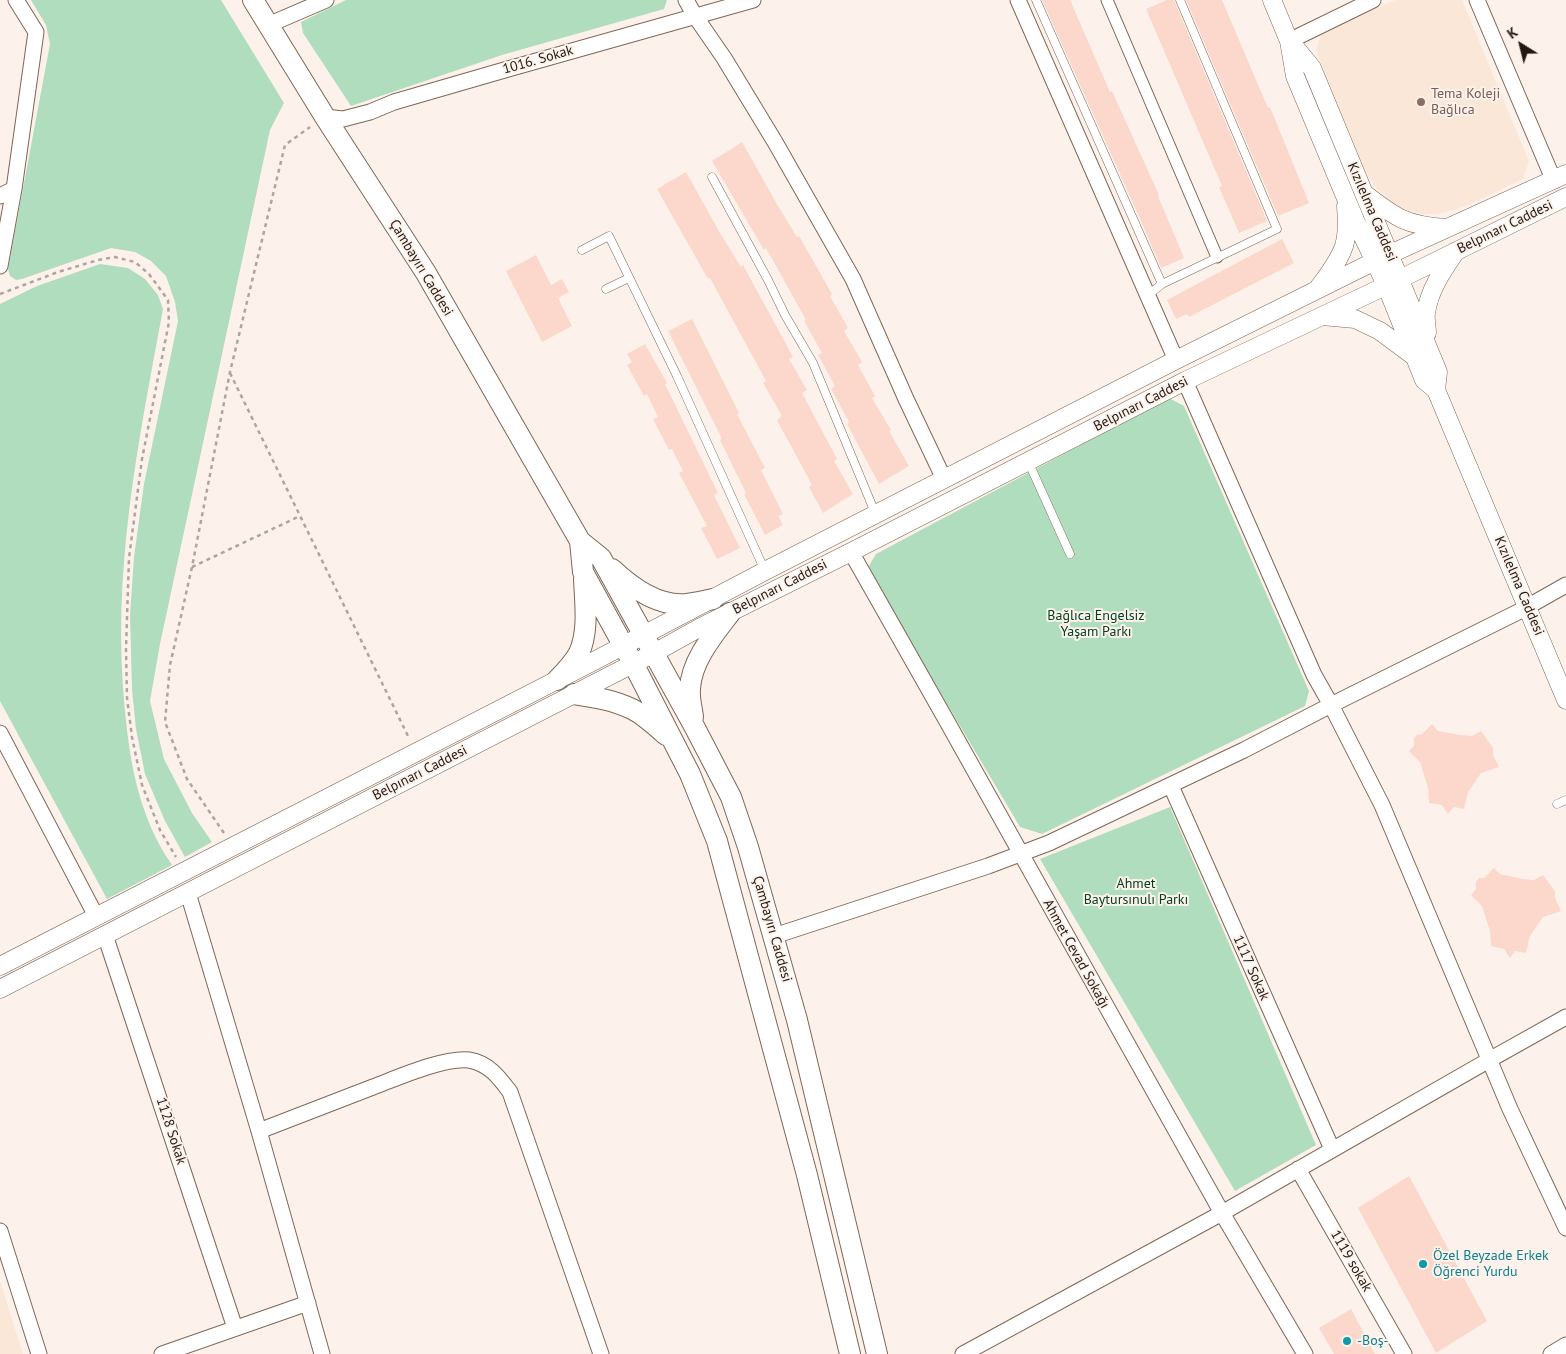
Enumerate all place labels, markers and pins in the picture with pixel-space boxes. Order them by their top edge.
place label: Tema Koleji Bağlıca [1431,86,1500,118]
marker: Tema Koleji Bağlıca [1415,96,1427,108]
place label: Özel Beyzade Erkek Öğrenci Yurdu [1433,1248,1549,1280]
marker: Özel Beyzade Erkek Öğrenci Yurdu [1417,1258,1429,1270]
place label: -Boş- [1357,1333,1389,1349]
marker: -Boş- [1341,1335,1353,1347]

